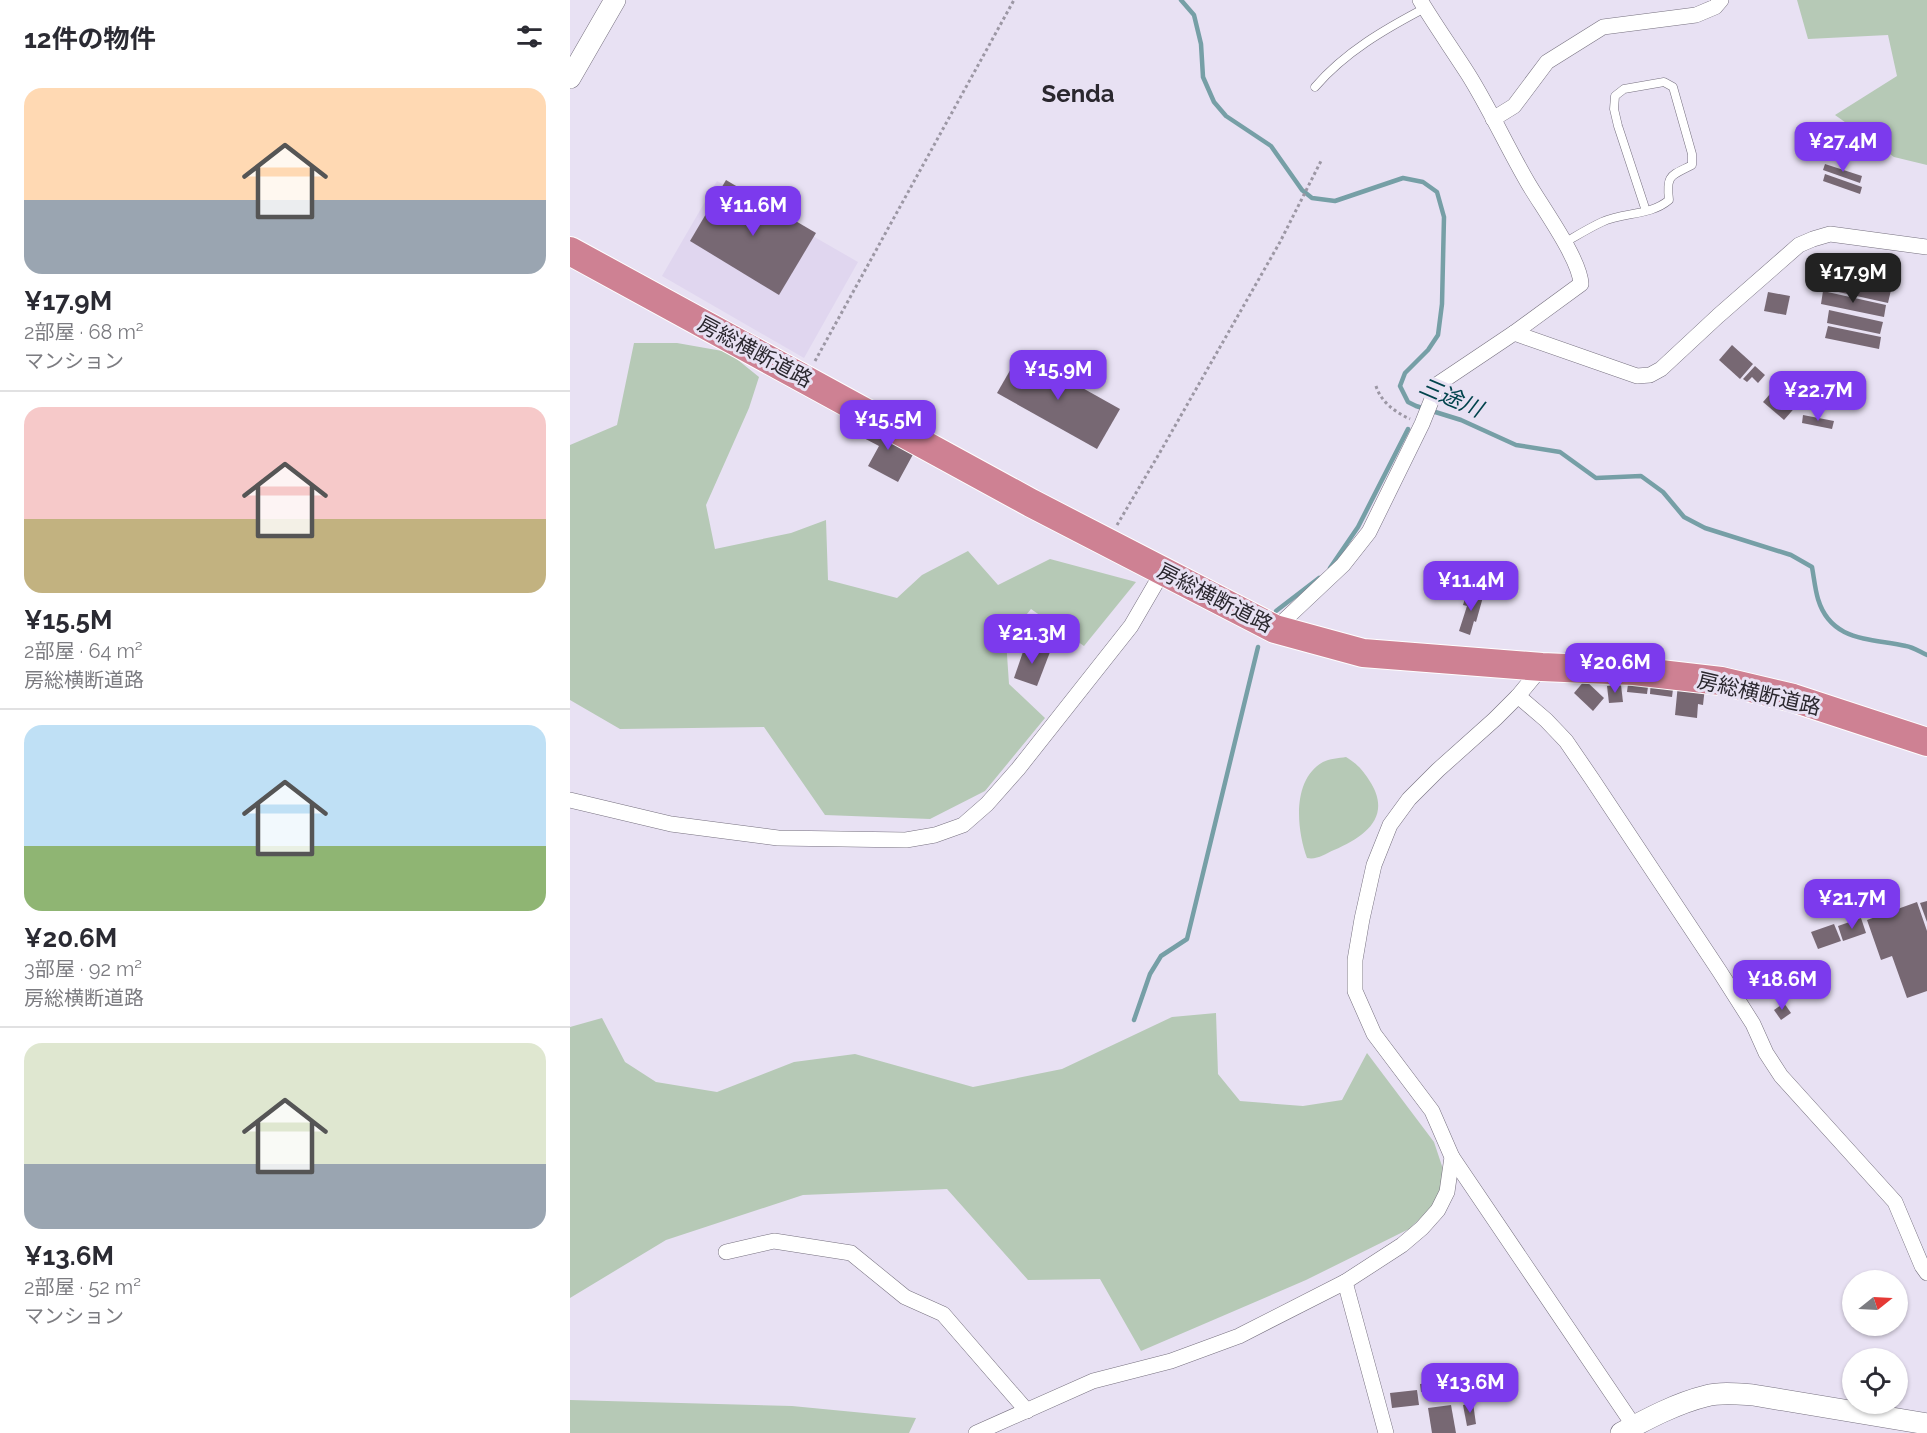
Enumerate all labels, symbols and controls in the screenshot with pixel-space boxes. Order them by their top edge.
icon: filters [513,20,546,53]
text: 12件の物件 [24,24,156,54]
district label: Senda [1042,79,1115,108]
pin: ¥27.4M [1794,122,1892,173]
icon: home [231,127,339,235]
text: ¥27.4M [1809,129,1877,153]
pin: ¥11.6M [704,186,802,237]
text: ¥11.6M [719,193,787,217]
pin: ¥17.9M [1804,253,1902,304]
text: ¥17.9M [1819,260,1887,284]
text: ¥17.9M [24,286,112,316]
street label: 房総横断道路 [694,311,817,392]
text: 2部屋 · 68 m² [24,320,144,344]
text: マンション [24,349,124,373]
pin: ¥15.9M [1009,350,1107,401]
text: ¥15.9M [1024,357,1092,381]
pin: ¥22.7M [1769,371,1867,422]
water label: 三途川 [1416,372,1488,423]
text: ¥22.7M [1783,378,1853,402]
pin: ¥15.5M [839,400,937,451]
text: ¥15.5M [854,407,922,431]
icon: home [231,446,339,554]
street label: 房総横断道路 [1153,558,1277,637]
pin: ¥11.4M [1422,561,1520,612]
text: ¥11.4M [1437,568,1505,592]
text: ¥15.5M [24,605,113,635]
pin: ¥21.3M [983,614,1081,665]
text: ¥21.3M [998,621,1066,645]
text: 2部屋 · 64 m² [24,639,143,663]
pin: ¥20.6M [1566,643,1664,694]
text: ¥20.6M [1579,650,1651,674]
street label: 房総横断道路 [1695,667,1823,720]
text: 房総横断道路 [24,668,144,692]
icon: home [231,764,339,872]
pin: ¥21.7M [1803,879,1901,930]
text: ¥21.7M [1818,886,1886,910]
text: ¥20.6M [24,923,117,953]
text: 3部屋 · 92 m² [24,957,142,981]
pin: ¥18.6M [1733,960,1831,1011]
text: ¥18.6M [1747,967,1817,991]
text: 房総横断道路 [24,986,144,1010]
icon: home [231,1082,339,1190]
text: ¥13.6M [24,1241,114,1271]
north arrow [1842,1270,1908,1336]
map controls [1842,1270,1908,1414]
text: 2部屋 · 52 m² [24,1275,141,1299]
text: マンション [24,1304,124,1328]
button: locate [1842,1348,1908,1414]
pin: ¥13.6M [1421,1363,1519,1414]
text: ¥13.6M [1435,1370,1505,1394]

